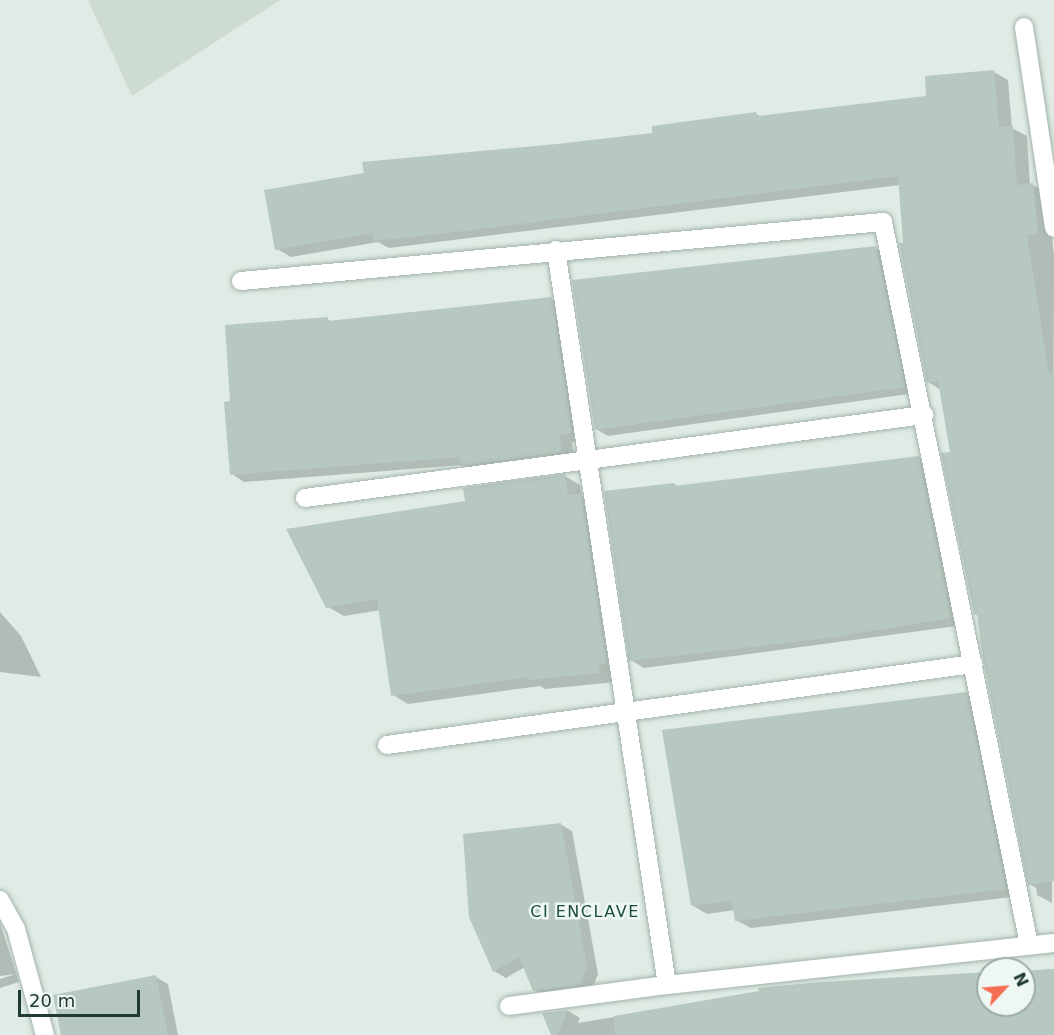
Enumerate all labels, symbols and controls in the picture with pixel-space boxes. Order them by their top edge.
district label: CI ENCLAVE [530,902,640,922]
north arrow [976,957,1036,1017]
text: N [1009,970,1032,990]
scale bar [21,978,142,1016]
text: 20 m [29,990,75,1011]

